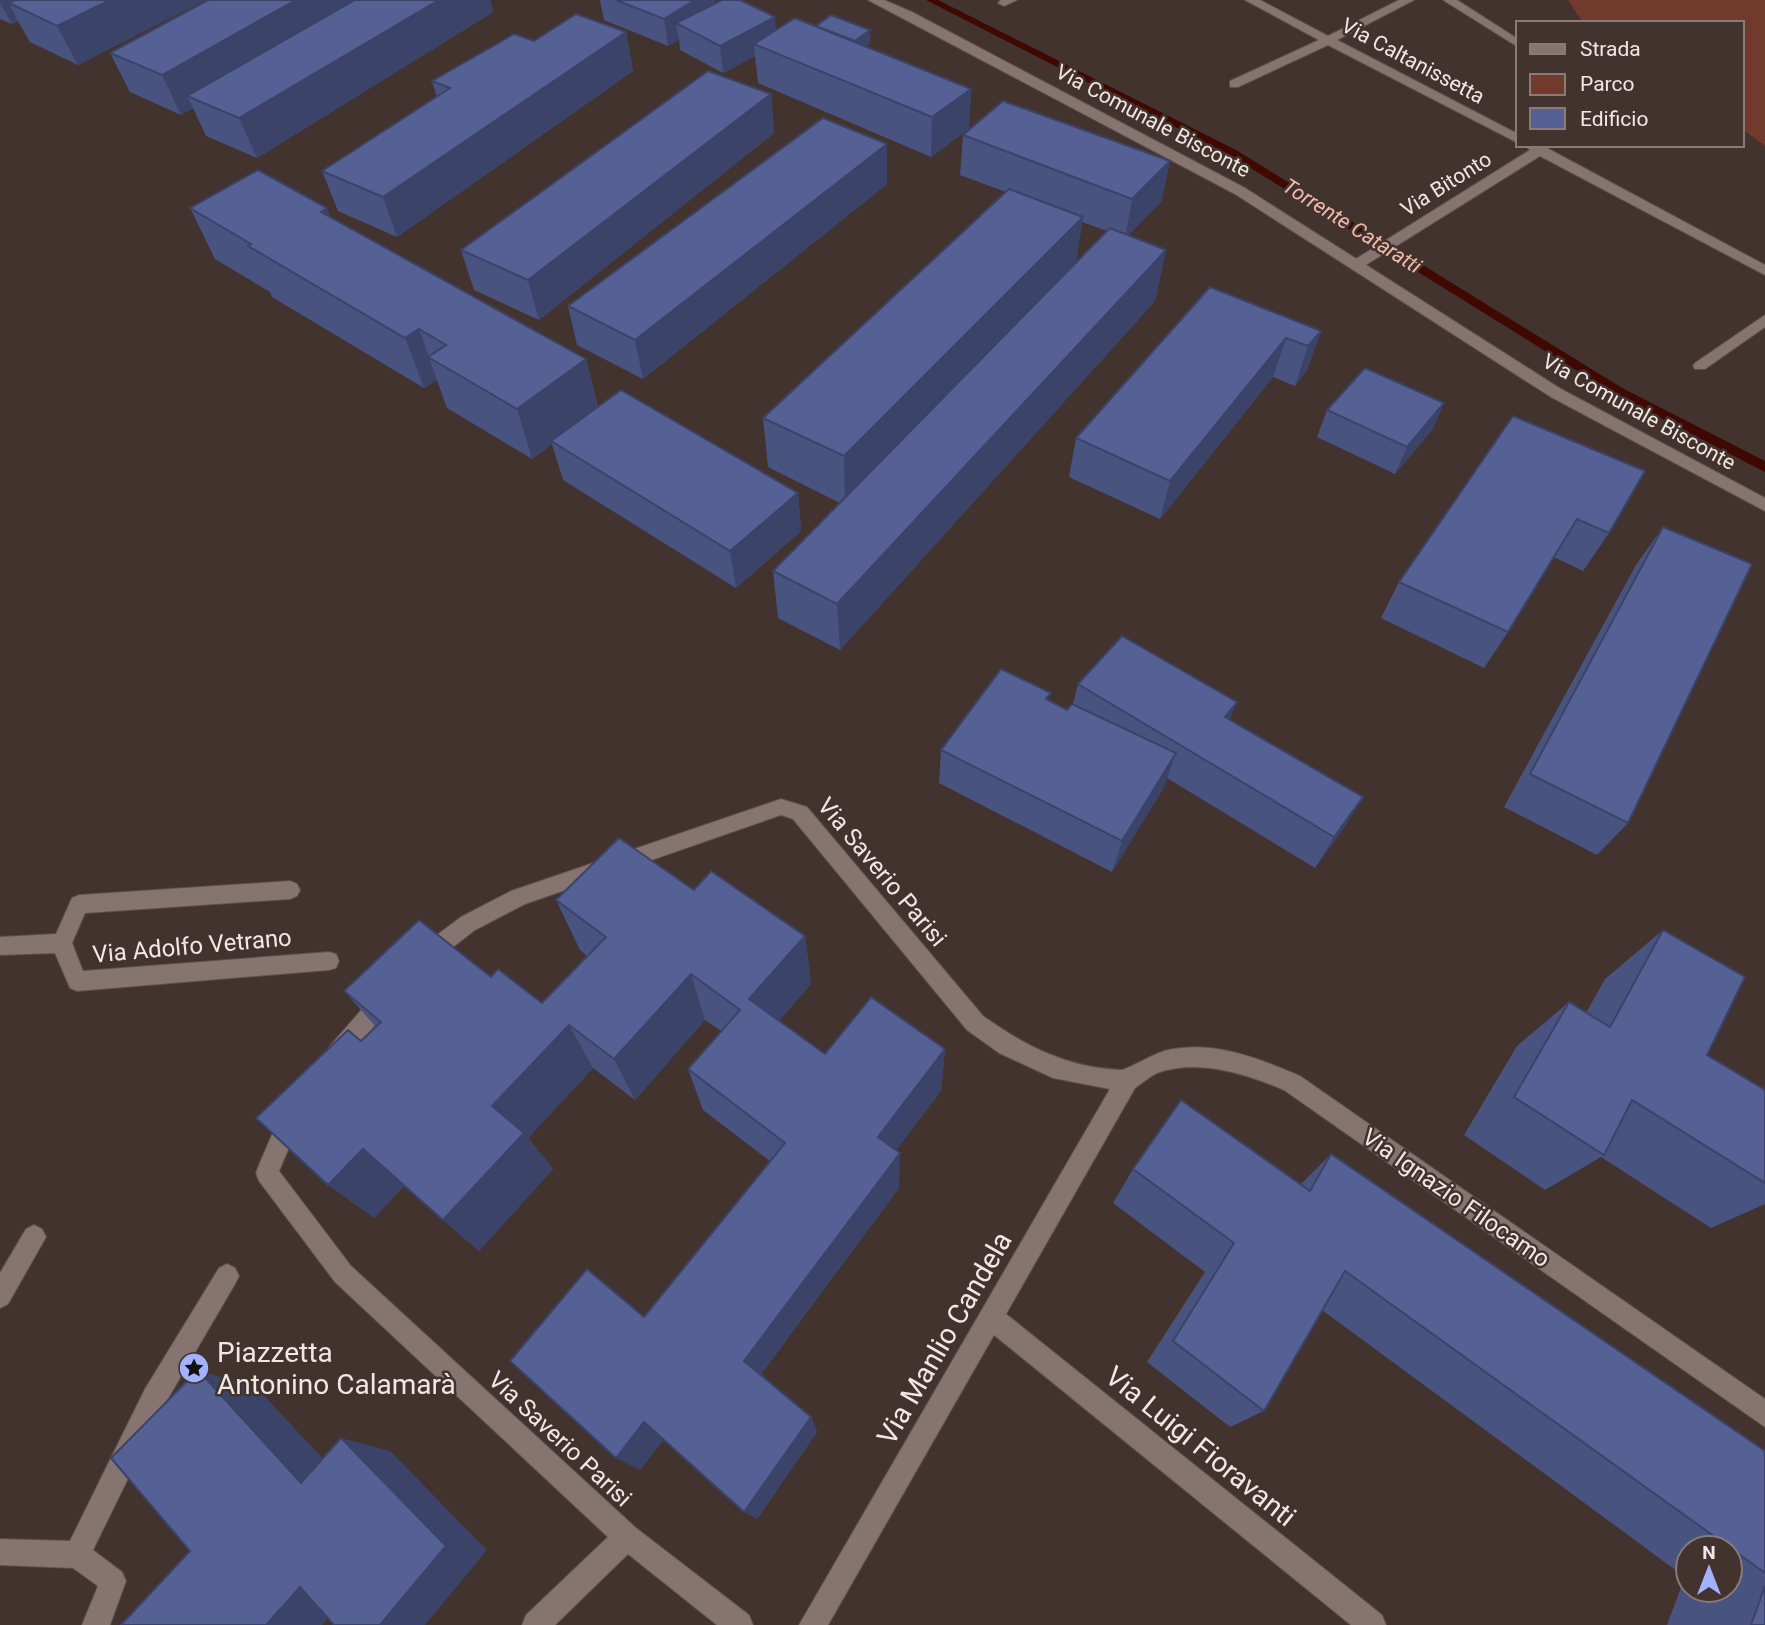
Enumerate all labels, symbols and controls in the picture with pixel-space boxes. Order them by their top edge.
street label: Via Caltanissetta [1337,13,1489,109]
legend [1516,21,1744,147]
text: Strada [1580,37,1641,61]
street label: Via Comunale Bisconte [1052,60,1254,182]
text: Parco [1580,72,1634,96]
text: Edificio [1580,107,1648,131]
street label: Via Bitonto [1396,147,1496,221]
water label: Torrente Cataratti [1278,174,1426,278]
street label: Via Comunale Bisconte [1538,349,1740,475]
street label: Via Saverio Parisi [812,792,952,952]
street label: Via Adolfo Vetrano [91,923,293,969]
street label: Via Ignazio Filocamo [1357,1123,1555,1273]
street label: Via Manlio Candela [870,1226,1019,1450]
place label: Piazzetta Antonino Calamarà [217,1336,456,1401]
place icon: Piazzetta Antonino Calamarà [177,1351,211,1385]
street label: Via Luigi Fioravanti [1099,1360,1302,1533]
street label: Via Saverio Parisi [483,1366,637,1512]
north arrow [1674,1534,1744,1604]
text: N [1702,1541,1716,1564]

